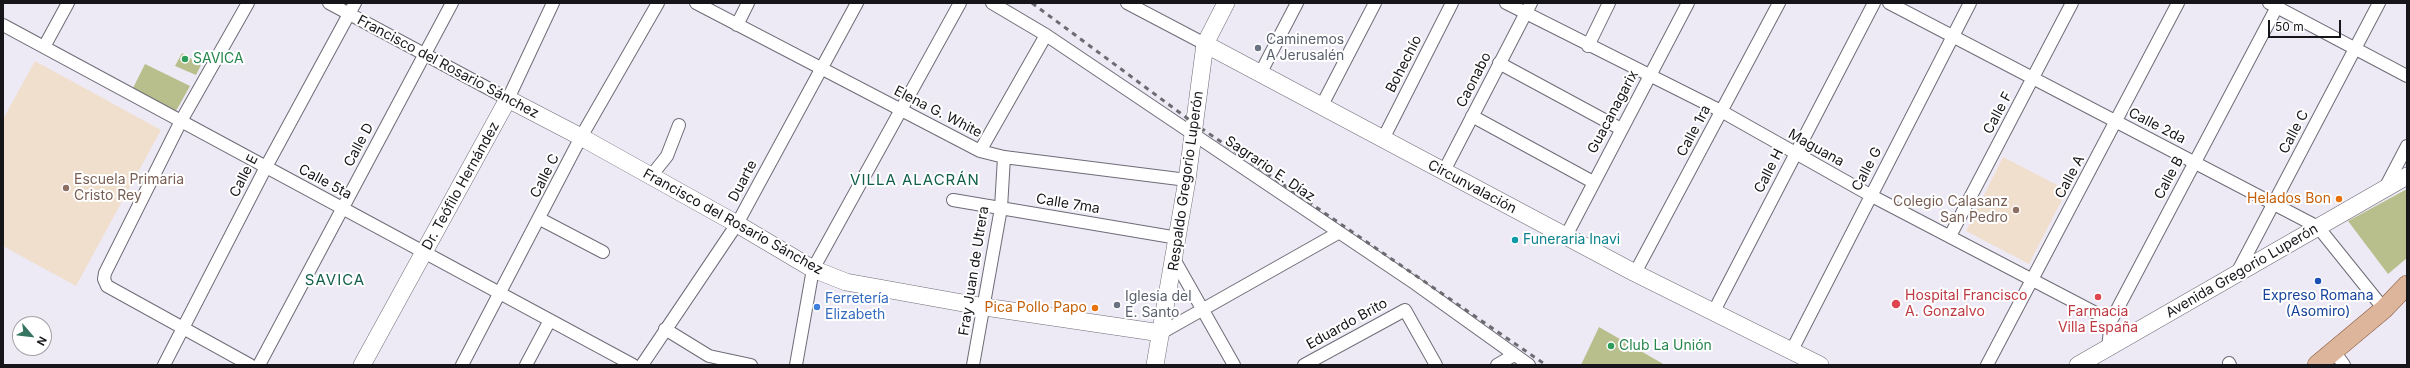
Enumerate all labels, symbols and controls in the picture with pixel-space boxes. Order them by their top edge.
street label: Francisco del Rosario Sánchez [354,12,542,122]
scale bar [2270,12,2343,38]
text: 50 m [2275,19,2304,34]
place label: Caminemos A Jerusalén [1266,32,1344,64]
street label: Bohechío [1382,33,1426,95]
marker: Caminemos A Jerusalén [1253,43,1263,53]
street label: Caonabo [1453,50,1495,110]
place label: SAVICA [193,51,244,67]
marker: SAVICA [180,54,190,64]
street label: Guacanagarix [1584,68,1642,156]
street label: Elena G. White [891,83,985,141]
street label: Calle F [1980,89,2016,137]
street label: Respaldo Gregorio Luperón [1165,90,1207,272]
street label: Calle 1ra [1673,102,1715,160]
street label: Calle 2da [2126,104,2188,148]
street label: Calle C [2276,107,2312,157]
street label: Dr. Teófilo Hernández [419,119,503,253]
street label: Calle D [341,120,377,170]
street label: Maguana [1785,126,1847,170]
street label: Sagrario E. Díaz [1222,133,1318,205]
street label: Calle G [1848,144,1886,194]
street label: Calle H [1751,146,1787,196]
street label: Calle C [527,151,563,201]
street label: Calle E [226,152,262,200]
street label: Calle A [2052,152,2088,202]
street label: Calle B [2151,154,2187,202]
street label: Duarte [725,157,761,205]
street label: Circunvalación [1425,157,1519,217]
street label: Calle 5ta [295,161,355,203]
street label: Francisco del Rosario Sánchez [640,165,826,279]
district label: VILLA ALACRÁN [850,171,980,189]
place label: Escuela Primaria Cristo Rey [74,172,184,204]
marker: Escuela Primaria Cristo Rey [61,183,71,193]
street label: Calle 7ma [1035,191,1101,217]
place label: Helados Bon [2247,191,2331,207]
place label: Colegio Calasanz San Pedro [1893,194,2008,226]
marker: Helados Bon [2334,194,2344,204]
street label: Fray Juan de Utrera [955,205,993,337]
marker: Colegio Calasanz San Pedro [2011,205,2021,215]
street label: Avenida Gregorio Luperón [2163,220,2321,322]
place label: Funeraria Inavi [1523,232,1620,248]
marker: Funeraria Inavi [1510,235,1520,245]
district label: SAVICA [305,271,365,289]
marker: Expreso Romana (Asomiro) [2313,276,2323,286]
place label: Hospital Francisco A. Gonzalvo [1905,288,2027,320]
place label: Expreso Romana (Asomiro) [2262,288,2374,320]
place label: Iglesia del E. Santo [1125,289,1192,322]
place label: Ferretería Elizabeth [825,291,889,324]
marker: Farmacia Villa España [2093,292,2103,302]
street label: Eduardo Brito [1304,295,1390,353]
marker: Hospital Francisco A. Gonzalvo [1890,298,1902,310]
place label: Pica Pollo Papo [985,300,1087,316]
marker: Iglesia del E. Santo [1112,300,1122,310]
marker: Ferretería Elizabeth [812,302,822,312]
marker: Pica Pollo Papo [1090,303,1100,313]
place label: Farmacia Villa España [2058,304,2138,336]
north arrow [12,316,52,356]
text: N [34,334,50,348]
place label: Club La Unión [1619,338,1712,354]
marker: Club La Unión [1606,341,1616,351]

